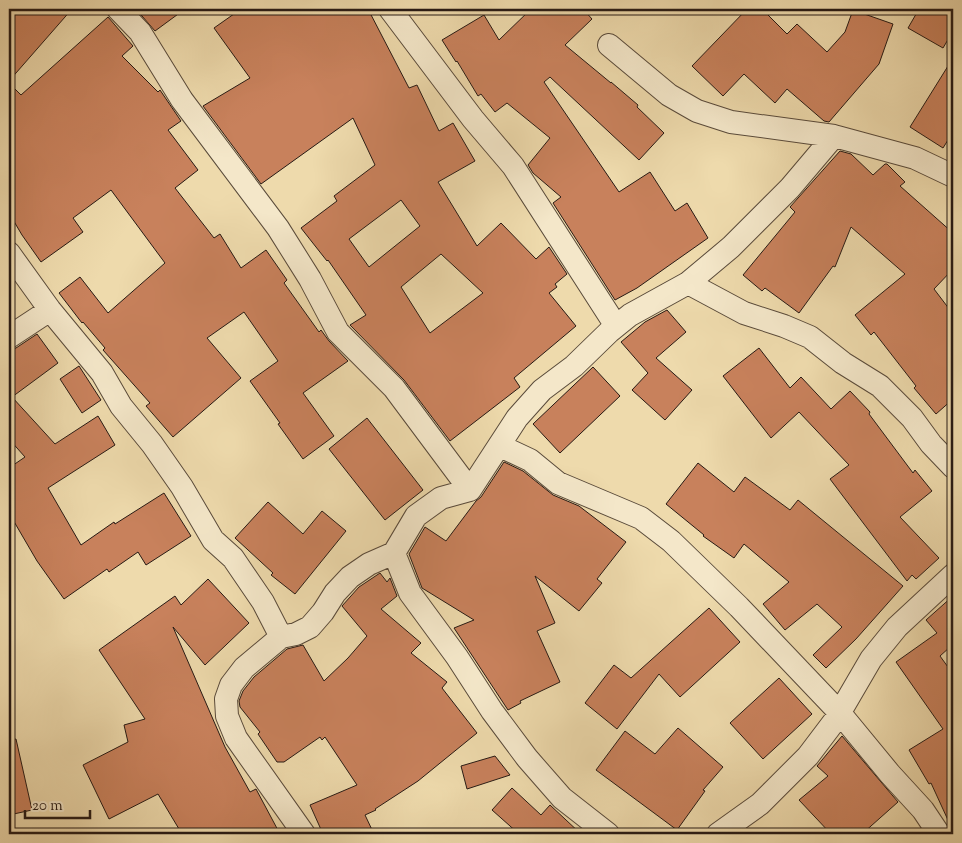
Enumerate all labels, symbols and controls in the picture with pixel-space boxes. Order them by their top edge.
scale bar [25,788,90,820]
text: 20 m [32,796,63,817]

